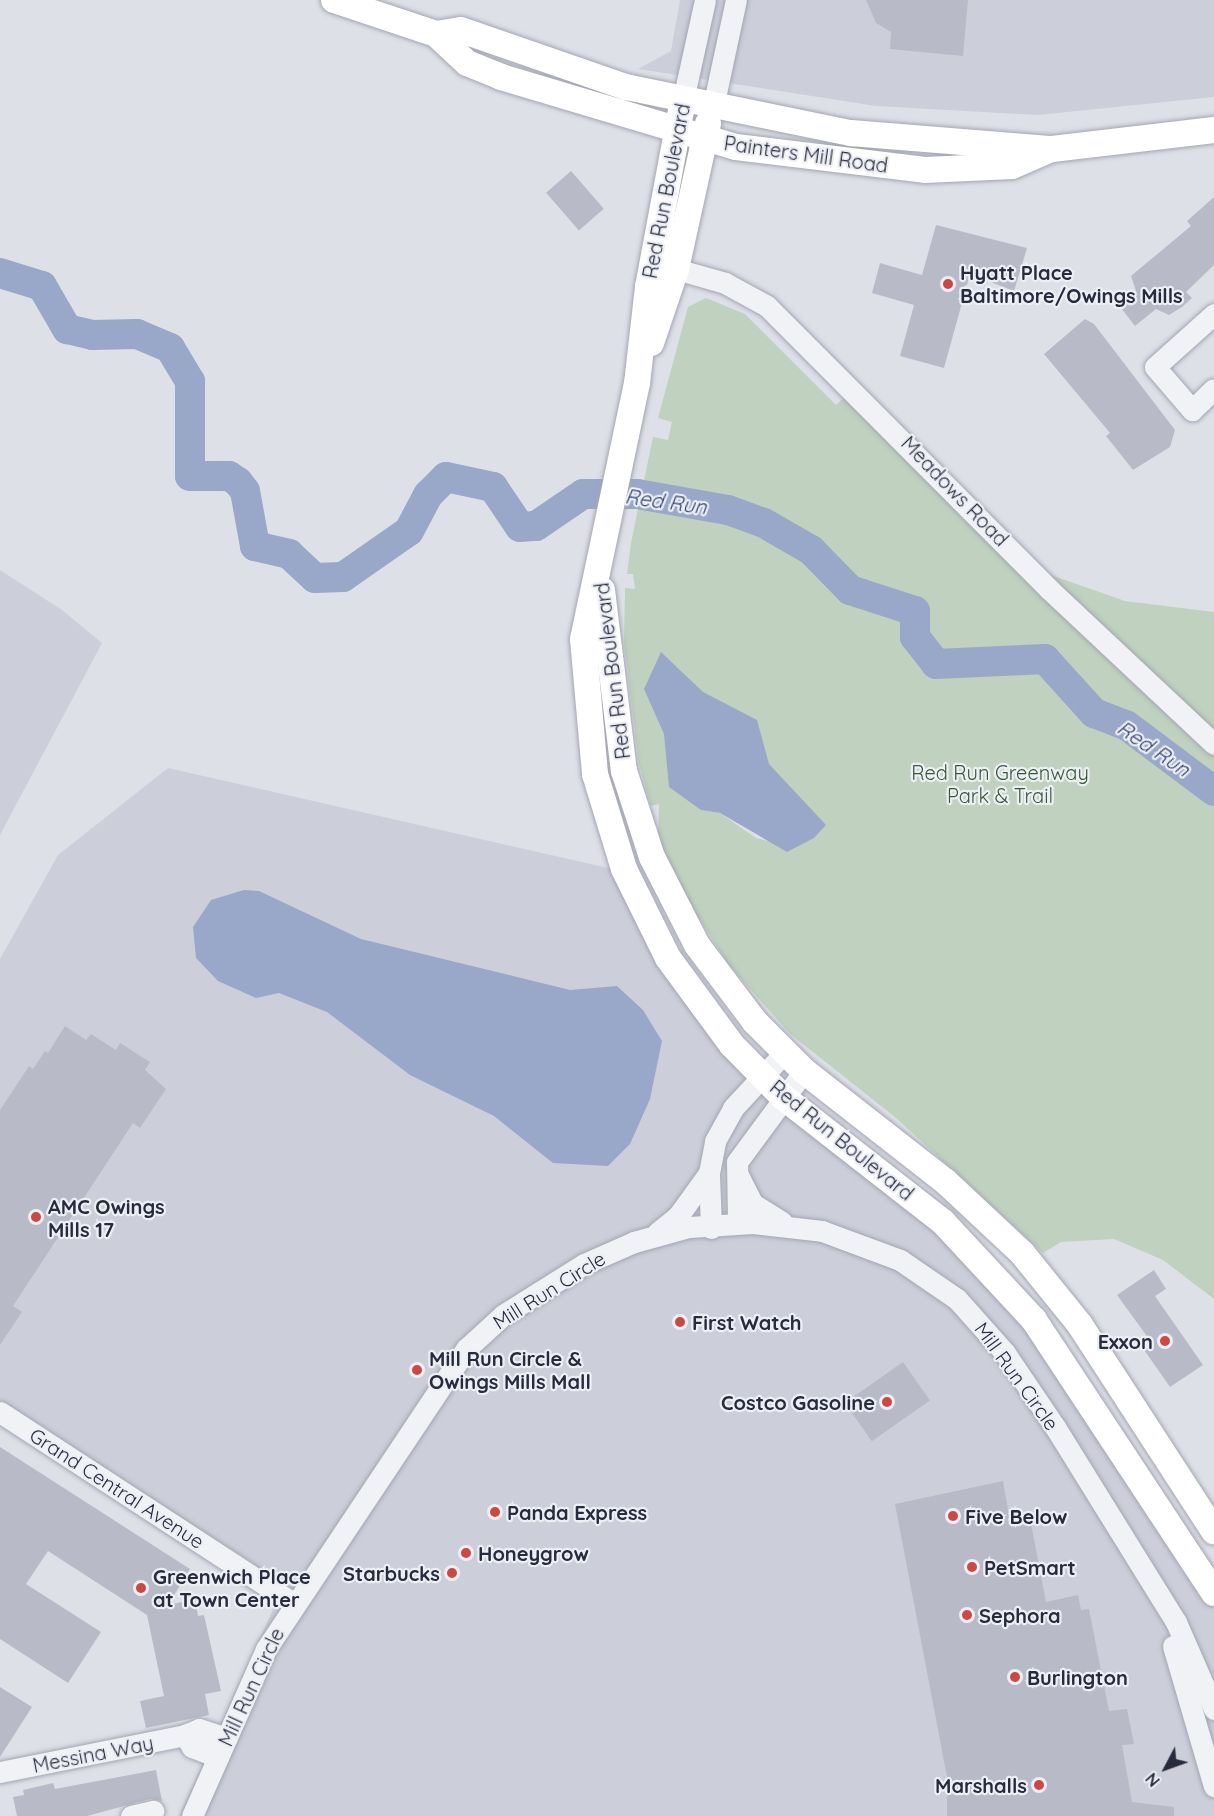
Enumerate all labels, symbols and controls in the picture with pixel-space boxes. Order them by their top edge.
street label: Red Run Boulevard [637,101,695,281]
street label: Painters Mill Road [722,131,890,177]
place label: Hyatt Place Baltimore/Owings Mills [960,260,1183,307]
marker: Hyatt Place Baltimore/Owings Mills [941,277,955,291]
street label: Meadows Road [896,431,1014,551]
water label: Red Run [624,483,708,519]
street label: Red Run Boulevard [589,581,635,761]
water label: Red Run [1113,715,1195,781]
park label: Red Run Greenway Park & Trail [911,760,1089,807]
street label: Red Run Boulevard [765,1075,919,1205]
place label: AMC Owings Mills 17 [48,1194,165,1241]
marker: AMC Owings Mills 17 [29,1210,43,1224]
street label: Mill Run Circle [488,1246,610,1334]
place label: First Watch [692,1310,801,1334]
marker: First Watch [673,1315,687,1329]
street label: Mill Run Circle [970,1317,1064,1435]
place label: Exxon [1098,1329,1153,1353]
marker: Exxon [1158,1334,1172,1348]
place label: Mill Run Circle & Owings Mills Mall [429,1346,591,1393]
marker: Mill Run Circle & Owings Mills Mall [410,1363,424,1377]
place label: Costco Gasoline [721,1390,875,1414]
marker: Costco Gasoline [880,1395,894,1409]
street label: Grand Central Avenue [25,1423,209,1553]
place label: Panda Express [507,1500,647,1524]
place label: Five Below [965,1504,1067,1528]
marker: Panda Express [488,1505,502,1519]
marker: Five Below [946,1509,960,1523]
place label: Honeygrow [478,1541,589,1565]
marker: Honeygrow [459,1546,473,1560]
place label: PetSmart [984,1555,1076,1579]
marker: PetSmart [965,1560,979,1574]
place label: Starbucks [343,1561,440,1585]
place label: Greenwich Place at Town Center [153,1564,311,1611]
marker: Starbucks [445,1566,459,1580]
marker: Greenwich Place at Town Center [134,1581,148,1595]
place label: Sephora [979,1603,1060,1627]
marker: Sephora [960,1608,974,1622]
street label: Mill Run Circle [213,1624,289,1750]
place label: Burlington [1027,1665,1128,1689]
marker: Burlington [1008,1670,1022,1684]
street label: Messina Way [31,1731,155,1777]
north arrow [1136,1738,1196,1798]
text: N [1141,1769,1164,1791]
place label: Marshalls [935,1773,1027,1797]
marker: Marshalls [1032,1778,1046,1792]

